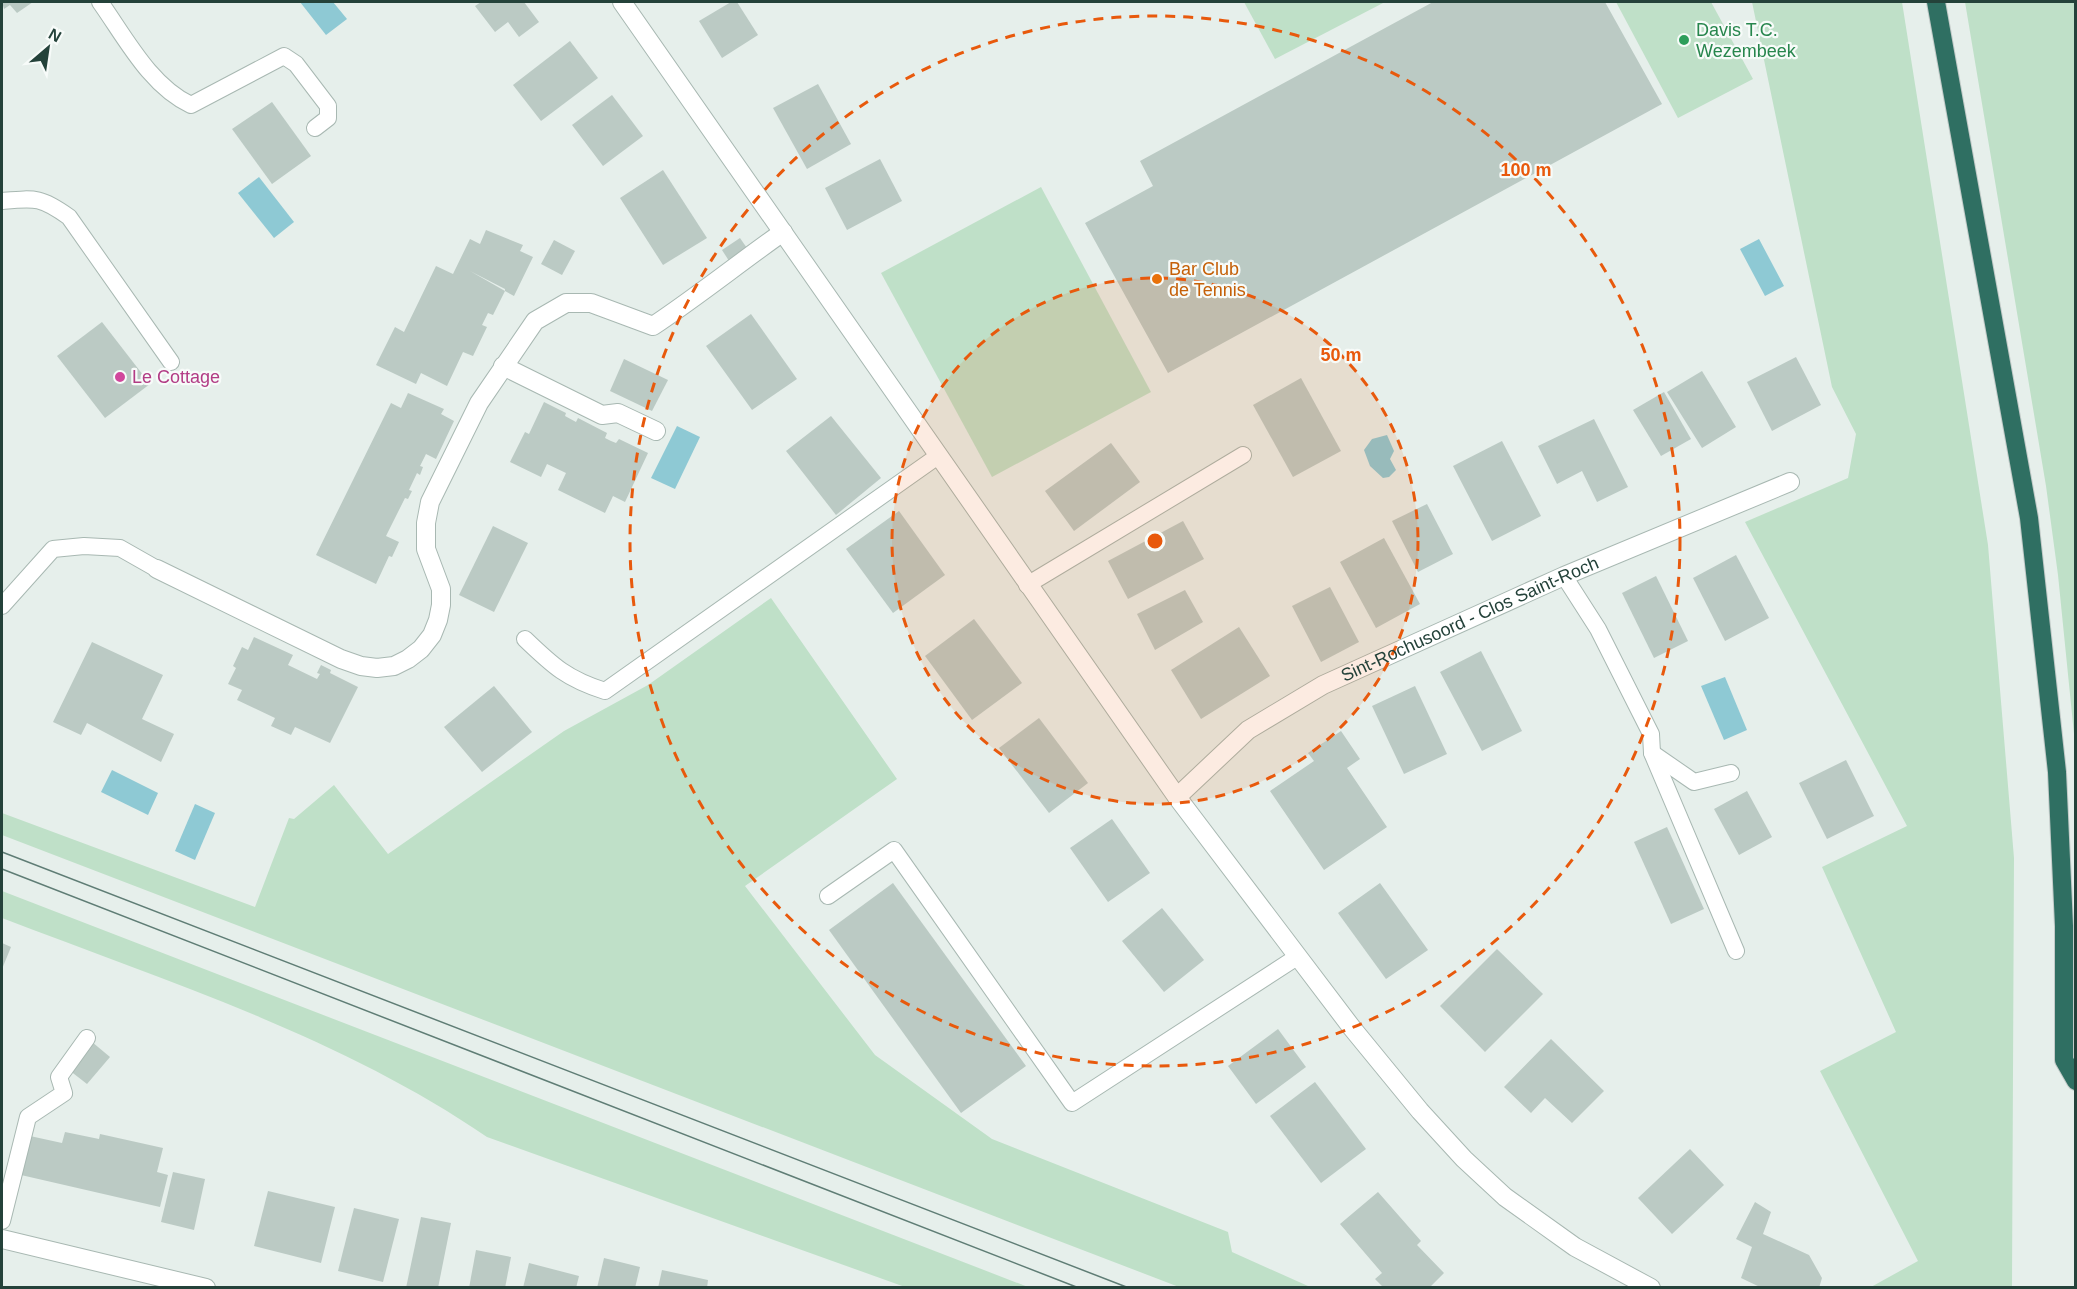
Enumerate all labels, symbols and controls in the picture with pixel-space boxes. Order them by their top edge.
north arrow [18,18,78,78]
place label: Davis T.C. Wezembeek [1696,20,1797,61]
text: N [46,25,64,46]
marker: Davis T.C. Wezembeek [1677,33,1691,47]
text: 100 m [1500,160,1552,180]
place label: Bar Club de Tennis [1169,259,1246,300]
marker: Bar Club de Tennis [1150,272,1164,286]
text: 50 m [1320,345,1362,365]
place label: Le Cottage [132,367,220,387]
marker: Le Cottage [113,370,127,384]
centre of rings [1145,531,1165,551]
street label: Sint-Rochusoord - Clos Saint-Roch [1338,553,1602,686]

